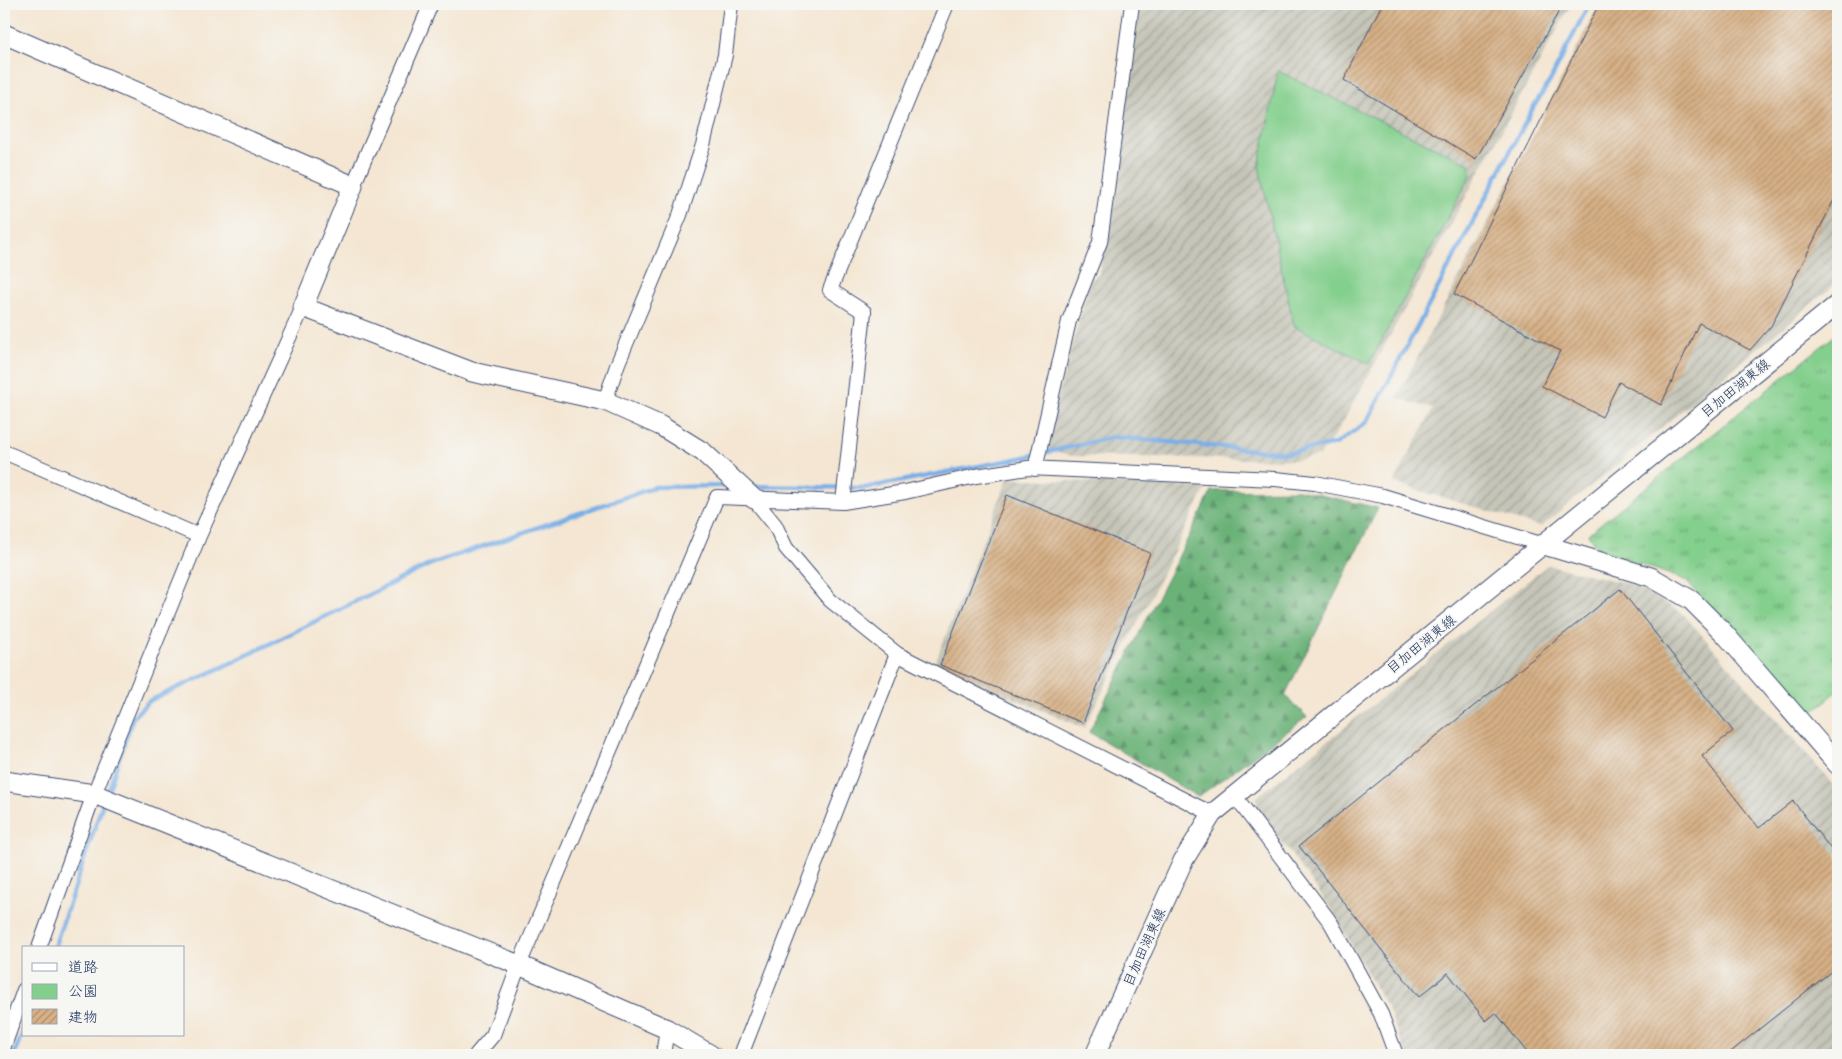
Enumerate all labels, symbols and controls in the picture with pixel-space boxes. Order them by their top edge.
street label: 目加田湖東線 [1696,354,1775,424]
street label: 目加田湖東線 [1382,610,1461,680]
street label: 目加田湖東線 [1118,905,1172,990]
legend [22,946,185,1036]
text: 道路 [68,956,98,980]
text: 公園 [68,980,98,1004]
text: 建物 [68,1006,98,1030]

